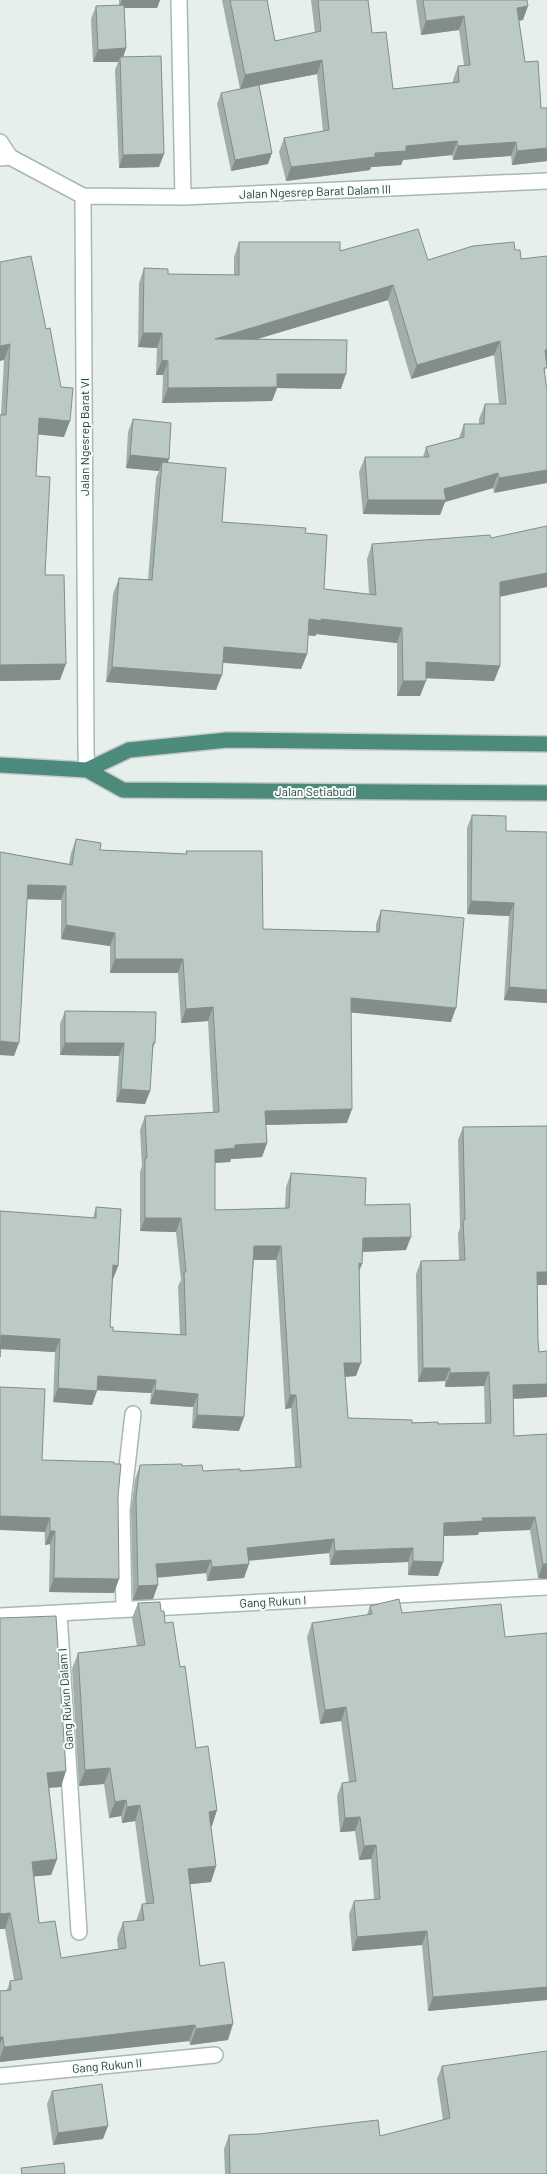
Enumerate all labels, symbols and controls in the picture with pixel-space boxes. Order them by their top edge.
street label: Jalan Ngesrep Barat Dalam III [239,181,391,201]
street label: Jalan Ngesrep Barat VI [77,378,91,496]
street label: Jalan Setiabudi [275,784,355,798]
street label: Gang Rukun I [239,1592,307,1610]
street label: Gang Rukun Dalam I [54,1648,76,1750]
street label: Gang Rukun II [72,2055,142,2075]

